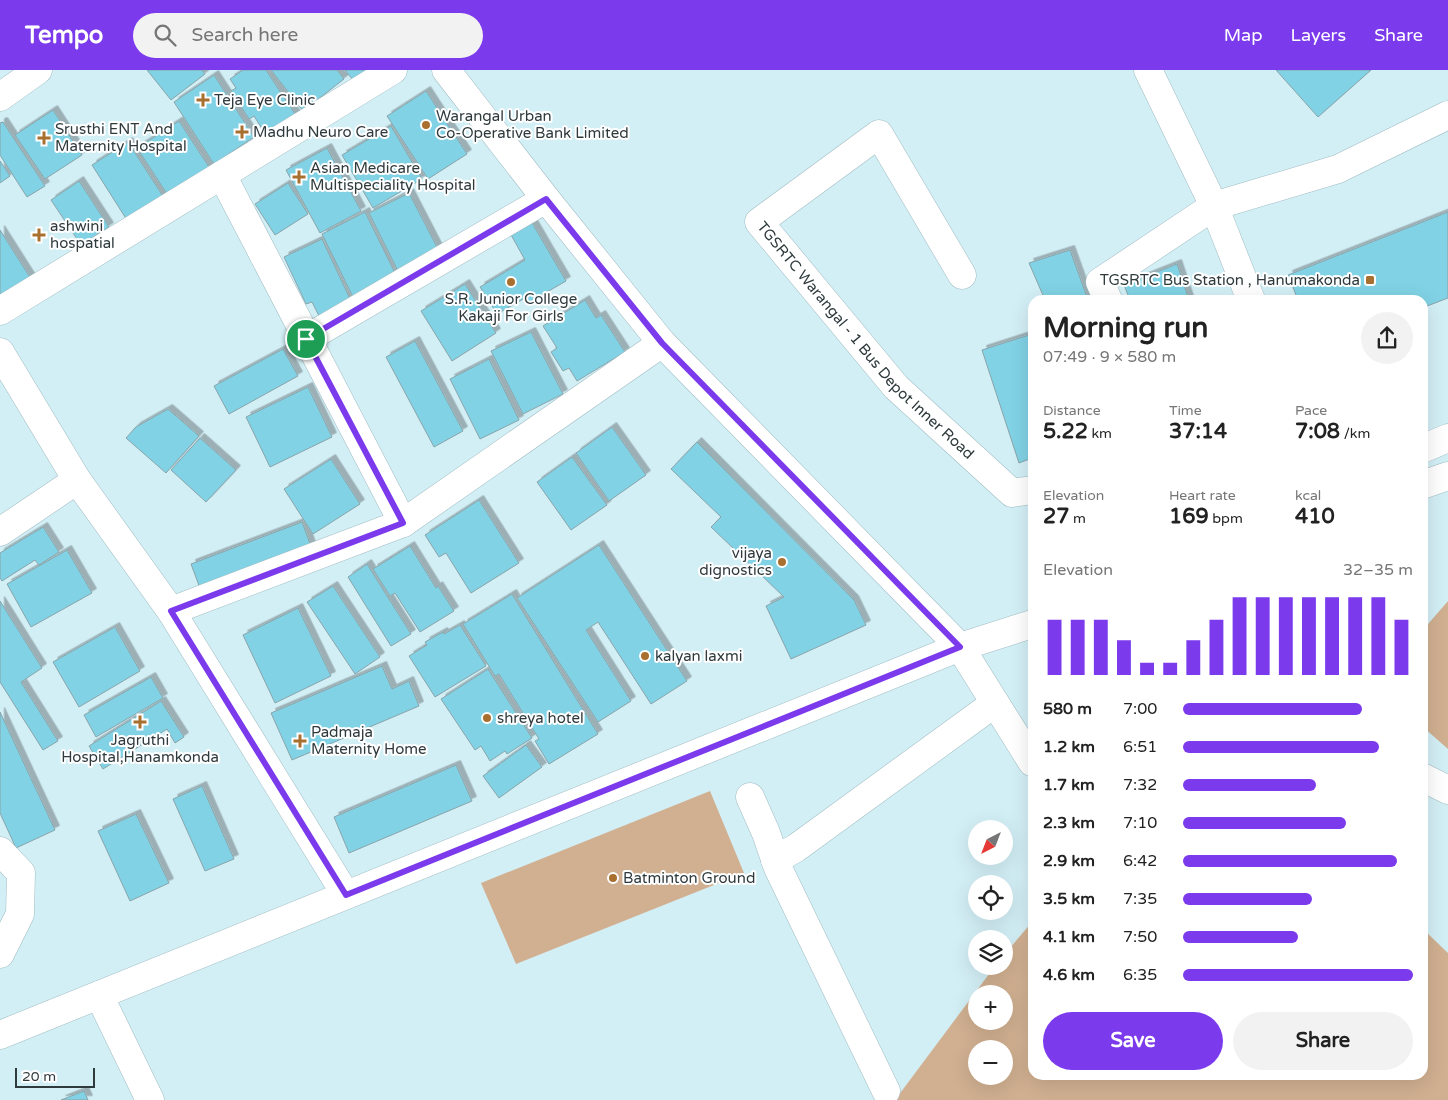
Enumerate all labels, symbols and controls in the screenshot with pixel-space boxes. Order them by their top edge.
search box [133,13,483,58]
text: Tempo [25,21,103,50]
icon: search [151,21,179,49]
text: Search here [191,24,298,46]
text: Map [1224,24,1263,46]
text: Layers [1291,24,1346,46]
text: Share [1374,24,1423,46]
place label: Teja Eye Clinic [214,91,315,109]
marker: Teja Eye Clinic [196,93,210,107]
place label: Warangal Urban Co-Operative Bank Limited [436,107,629,142]
marker: Warangal Urban Co-Operative Bank Limited [420,119,432,131]
place label: Srusthi ENT And Maternity Hospital [55,120,187,155]
place label: Madhu Neuro Care [253,123,388,141]
marker: Madhu Neuro Care [235,125,249,139]
marker: Srusthi ENT And Maternity Hospital [37,131,51,145]
place label: Asian Medicare Multispeciality Hospital [310,159,476,194]
marker: Asian Medicare Multispeciality Hospital [292,170,306,184]
place label: ashwini hospatial [50,217,115,252]
street label: TGSRTC Warangal - 1 Bus Depot Inner Road [753,218,978,463]
marker: ashwini hospatial [32,228,46,242]
place label: TGSRTC Bus Station , Hanumakonda [1100,271,1360,289]
marker: TGSRTC Bus Station , Hanumakonda [1364,274,1376,286]
marker: S.R. Junior College Kakaji For Girls [505,276,517,288]
place label: S.R. Junior College Kakaji For Girls [445,290,577,325]
text: Morning run [1043,311,1208,345]
button: share [1361,312,1413,364]
pin [285,318,327,360]
icon: arrive [292,325,320,353]
text: 07:49 · 9 × 580 m [1043,347,1176,367]
text: Distance [1043,402,1101,419]
text: Time [1169,402,1202,419]
text: Pace [1295,402,1327,419]
text: 5.22 [1043,419,1088,444]
text: 37:14 [1169,419,1227,444]
text: 7:08 [1295,419,1340,444]
text: km [1088,425,1112,442]
text: /km [1340,425,1370,442]
text: Elevation [1043,487,1104,504]
text: Heart rate [1169,487,1236,504]
text: kcal [1295,487,1321,504]
text: 27 [1043,504,1069,529]
text: 169 [1169,504,1209,529]
text: 410 [1295,504,1335,529]
text: m [1069,510,1086,527]
text: bpm [1209,510,1243,527]
place label: vijaya dignostics [699,544,772,579]
marker: vijaya dignostics [776,556,788,568]
text: Elevation [1043,560,1113,580]
text: 32–35 m [1343,560,1413,580]
place label: kalyan laxmi [655,647,742,665]
marker: kalyan laxmi [639,650,651,662]
text: 580 m [1043,699,1092,719]
text: 7:00 [1123,699,1157,719]
place label: shreya hotel [497,709,584,727]
marker: shreya hotel [481,712,493,724]
marker: Jagruthi Hospital,Hanamkonda [133,715,147,729]
place label: Padmaja Maternity Home [311,723,427,758]
place label: Jagruthi Hospital,Hanamkonda [61,731,219,766]
marker: Padmaja Maternity Home [293,734,307,748]
text: 1.2 km [1043,737,1095,757]
text: 6:51 [1123,737,1157,757]
text: 1.7 km [1043,775,1095,795]
text: 7:32 [1123,775,1157,795]
text: 2.3 km [1043,813,1095,833]
text: 7:10 [1123,813,1157,833]
north arrow [968,820,1012,865]
map controls [968,820,1013,1085]
text: 2.9 km [1043,851,1095,871]
text: 6:42 [1123,851,1157,871]
place label: Batminton Ground [623,869,755,887]
marker: Batminton Ground [607,872,619,884]
button: locate [968,875,1013,920]
text: 3.5 km [1043,889,1095,909]
text: 7:35 [1123,889,1157,909]
text: 4.1 km [1043,927,1095,947]
text: 7:50 [1123,927,1157,947]
button: layers [968,930,1013,975]
text: 4.6 km [1043,965,1095,985]
text: 6:35 [1123,965,1157,985]
button: + [968,985,1013,1030]
button: Save [1043,1012,1223,1070]
button: Share [1233,1012,1413,1070]
button: − [968,1040,1013,1085]
scale bar [15,1065,95,1088]
text: 20 m [22,1068,56,1085]

